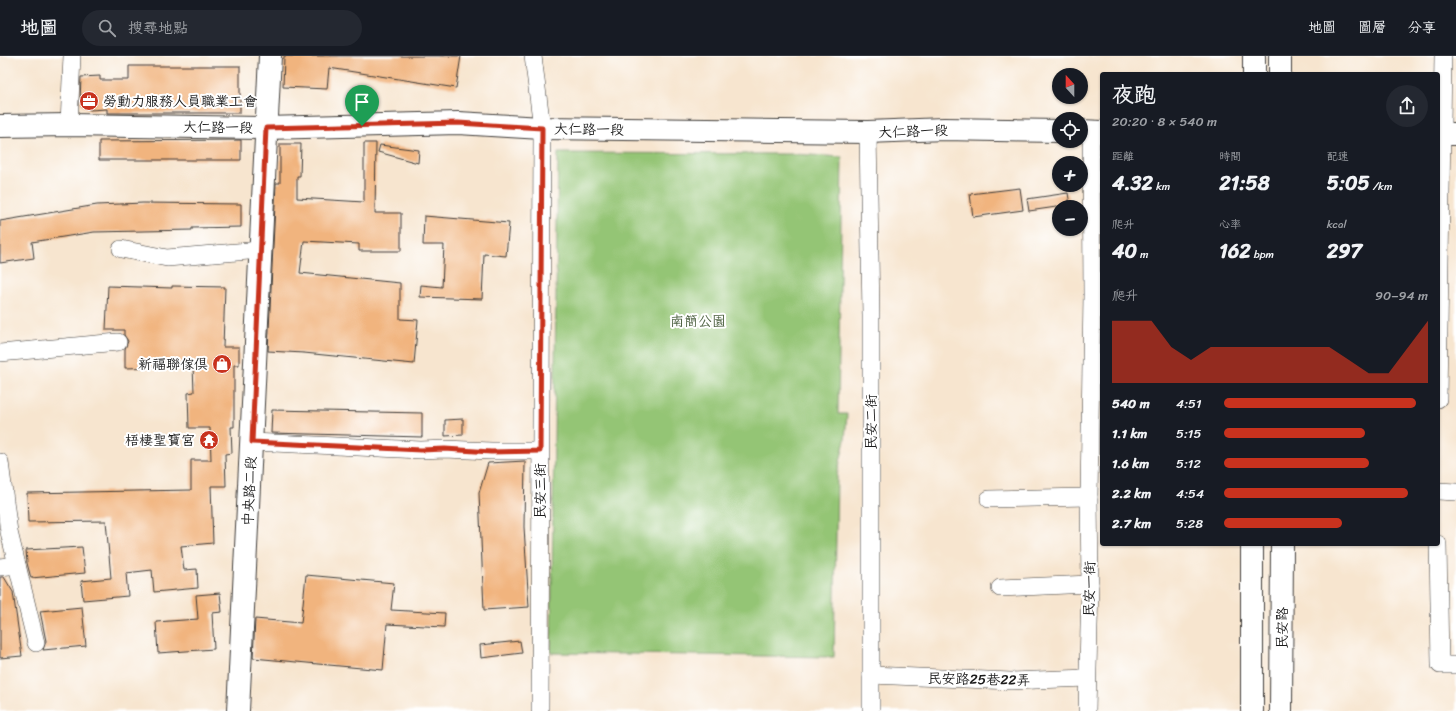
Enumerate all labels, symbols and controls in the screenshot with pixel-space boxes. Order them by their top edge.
search box [82,10,362,46]
text: 地圖 [20,11,58,44]
text: 搜尋地點 [128,15,188,41]
text: 地圖 [1308,15,1336,40]
text: 圖層 [1358,15,1386,40]
text: 分享 [1408,15,1436,40]
icon: search [96,17,118,39]
north arrow [1052,68,1088,104]
map controls [1052,68,1088,236]
text: 夜跑 [1112,75,1156,114]
pin [345,85,379,126]
button: share [1386,85,1428,127]
place label: 勞動力服務人員職業工會 [103,89,258,114]
office icon: 勞動力服務人員職業工會 [78,90,100,112]
icon: arrive [351,91,373,113]
text: 20:20 · 8 × 540 m [1112,110,1217,133]
button: locate [1052,112,1088,148]
street label: 大仁路一段 [183,114,253,141]
street label: 大仁路一段 [554,116,624,143]
street label: 大仁路一段 [878,118,948,145]
text: 距離 [1112,147,1134,166]
text: 時間 [1219,147,1241,166]
text: 配速 [1327,147,1349,166]
button: + [1052,156,1088,192]
text: 4.32 [1112,166,1153,201]
text: 21:58 [1219,166,1270,201]
text: 5:05 [1327,166,1370,201]
text: km [1153,177,1170,196]
text: /km [1370,177,1392,196]
button: − [1052,200,1088,236]
text: 爬升 [1112,215,1134,234]
text: 心率 [1219,215,1241,234]
text: kcal [1327,215,1347,234]
text: 40 [1112,234,1137,269]
text: 162 [1219,234,1251,269]
text: 297 [1327,234,1362,269]
text: m [1137,245,1148,264]
text: bpm [1251,245,1274,264]
text: 爬升 [1112,284,1138,307]
text: 90–94 m [1375,284,1428,307]
park label: 南簡公園 [670,309,726,334]
place label: 新福聯傢俱 [138,352,208,377]
shop icon: 新福聯傢俱 [211,353,233,375]
text: 540 m [1112,392,1150,415]
text: 4:51 [1176,392,1202,415]
street label: 民安二街 [859,394,884,450]
text: 1.1 km [1112,422,1147,445]
text: 5:15 [1176,422,1201,445]
place label: 梧棲聖寶宮 [125,428,195,453]
temple icon: 梧棲聖寶宮 [198,429,220,451]
text: 1.6 km [1112,452,1149,475]
text: 5:12 [1176,452,1201,475]
street label: 中央路二段 [235,455,264,527]
street label: 民安三街 [528,463,553,519]
text: 2.2 km [1112,482,1151,505]
text: 4:54 [1176,482,1204,505]
text: 2.7 km [1112,512,1151,535]
text: 5:28 [1176,512,1203,535]
street label: 民安一街 [1077,561,1102,617]
street label: 民安路 [1270,607,1295,649]
street label: 民安路25巷22弄 [927,666,1031,693]

